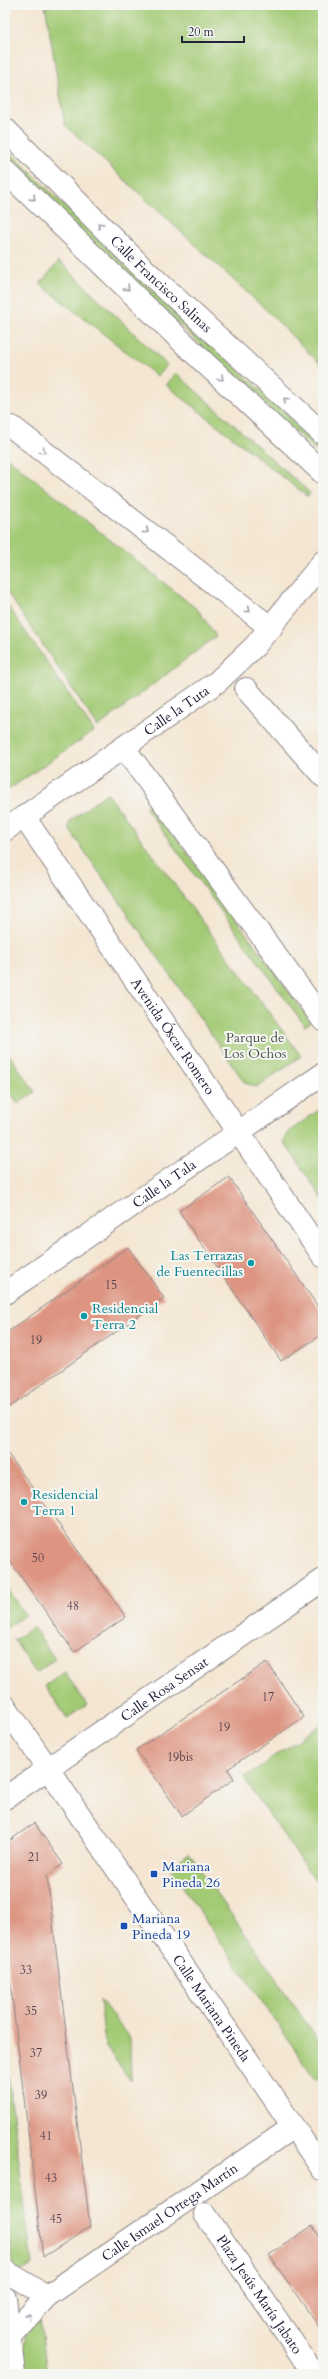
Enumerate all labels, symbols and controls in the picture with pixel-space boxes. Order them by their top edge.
scale bar [182,18,244,44]
text: 20 m [188,24,215,40]
one-way arrow [28,193,36,201]
one-way arrow [97,222,105,230]
street label: Calle Francisco Salinas [106,231,216,337]
one-way arrow [122,283,130,291]
one-way arrow [216,373,224,381]
one-way arrow [283,397,291,405]
one-way arrow [39,446,46,453]
one-way arrow [141,526,148,533]
one-way arrow [244,606,251,613]
street label: Calle la Tuta [140,681,213,740]
street label: Avenida Óscar Romero [127,974,220,1099]
park label: Parque de Los Ochos [224,1028,287,1063]
street label: Calle la Tala [128,1155,200,1212]
place label: Las Terrazas de Fuentecillas [156,1246,243,1281]
marker: Las Terrazas de Fuentecillas [246,1258,256,1268]
house number: 15 [105,1277,117,1293]
place label: Residencial Terra 2 [92,1299,159,1334]
marker: Residencial Terra 2 [79,1311,89,1321]
house number: 19 [30,1332,42,1348]
place label: Residencial Terra 1 [32,1485,99,1520]
marker: Residencial Terra 1 [19,1497,29,1507]
house number: 50 [32,1550,44,1566]
house number: 48 [67,1598,79,1614]
street label: Calle Rosa Sensat [117,1652,212,1726]
house number: 17 [262,1689,274,1705]
house number: 19 [218,1719,230,1735]
house number: 19bis [167,1749,193,1765]
house number: 21 [28,1849,40,1865]
place label: Mariana Pineda 26 [162,1857,220,1892]
marker: Mariana Pineda 26 [149,1869,159,1879]
place label: Mariana Pineda 19 [132,1909,190,1944]
marker: Mariana Pineda 19 [119,1921,129,1931]
street label: Calle Mariana Pineda [168,1950,255,2065]
house number: 33 [20,1962,32,1978]
house number: 35 [25,2003,37,2019]
house number: 37 [30,2045,42,2061]
house number: 39 [35,2087,47,2103]
house number: 41 [40,2128,52,2144]
street label: Calle Ismael Ortega Martín [97,2158,241,2265]
house number: 43 [45,2170,57,2186]
house number: 45 [50,2211,62,2227]
street label: Plaza Jesús María Jabato [212,2231,307,2358]
one-way arrow [23,2313,31,2321]

